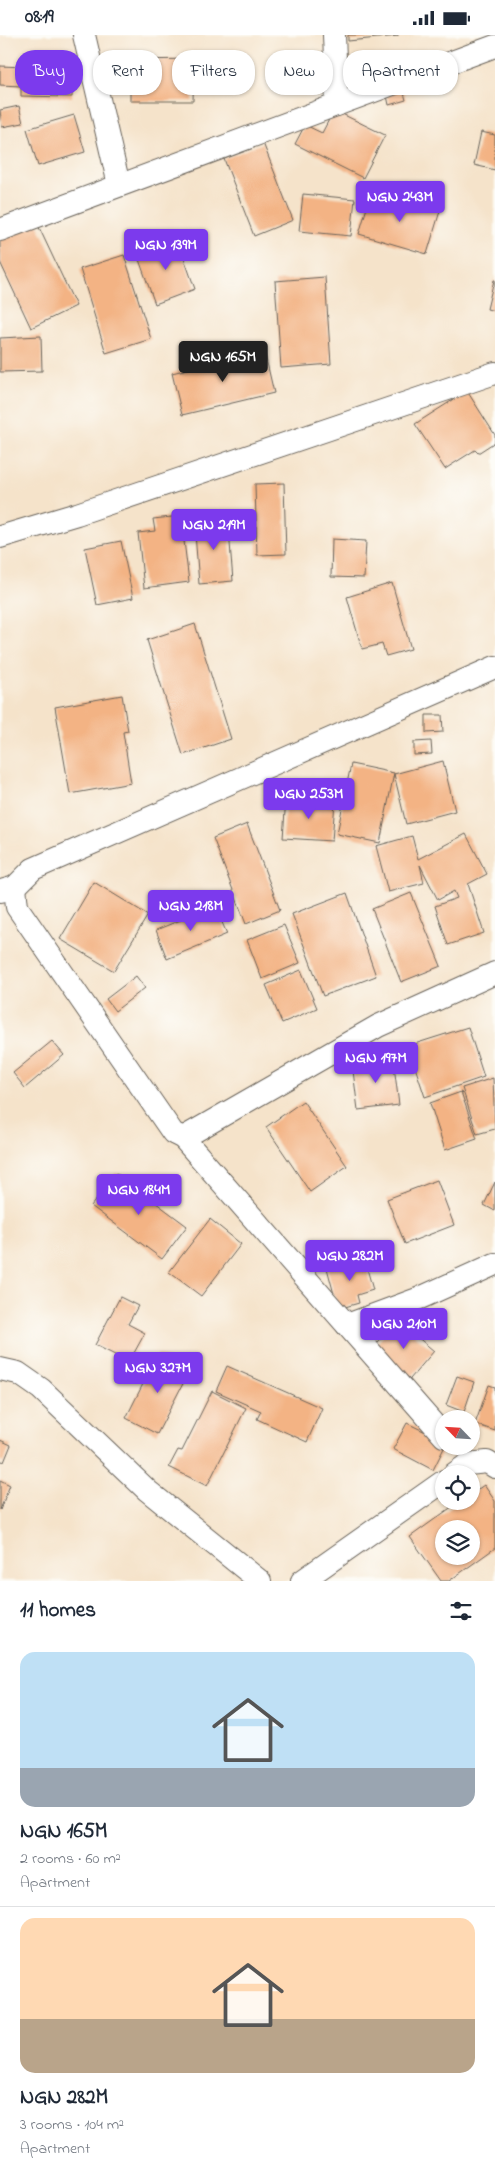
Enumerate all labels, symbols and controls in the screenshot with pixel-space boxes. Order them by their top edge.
text: 08:19 [25,4,54,31]
chip: Buy [15,50,83,95]
chip: Rent [93,50,162,95]
chip: Filters [172,50,255,95]
chip: New [265,50,333,95]
chip: Apartment [343,50,458,95]
pin: NGN 243M [348,181,452,223]
text: NGN 243M [367,185,433,209]
pin: NGN 139M [114,229,218,271]
text: NGN 139M [135,233,197,257]
pin: NGN 165M [171,341,275,383]
text: NGN 165M [190,345,256,369]
pin: NGN 219M [162,509,266,551]
text: NGN 219M [182,513,246,537]
pin: NGN 253M [257,777,361,820]
text: NGN 253M [274,782,344,806]
pin: NGN 218M [139,889,243,932]
text: NGN 218M [159,894,223,918]
pin: NGN 197M [324,1041,428,1084]
text: NGN 197M [345,1046,407,1070]
pin: NGN 184M [87,1173,191,1216]
text: NGN 184M [107,1178,171,1202]
pin: NGN 282M [298,1239,402,1282]
text: NGN 282M [316,1244,384,1268]
pin: NGN 210M [352,1307,456,1350]
text: NGN 210M [371,1312,437,1336]
pin: NGN 327M [106,1351,210,1394]
text: NGN 327M [125,1356,191,1380]
north arrow [435,1410,480,1455]
map controls [435,1410,480,1565]
button: locate [435,1465,480,1510]
button: layers [435,1520,480,1565]
text: 11 homes [20,1596,96,1626]
icon: filters [447,1597,475,1625]
icon: home [203,1685,293,1775]
text: NGN 165M [20,1817,107,1847]
text: 2 rooms · 60 m² [20,1847,121,1871]
text: Apartment [20,1871,90,1895]
icon: home [203,1950,293,2040]
text: NGN 282M [20,2083,108,2113]
text: 3 rooms · 104 m² [20,2113,124,2137]
text: Apartment [20,2137,90,2161]

